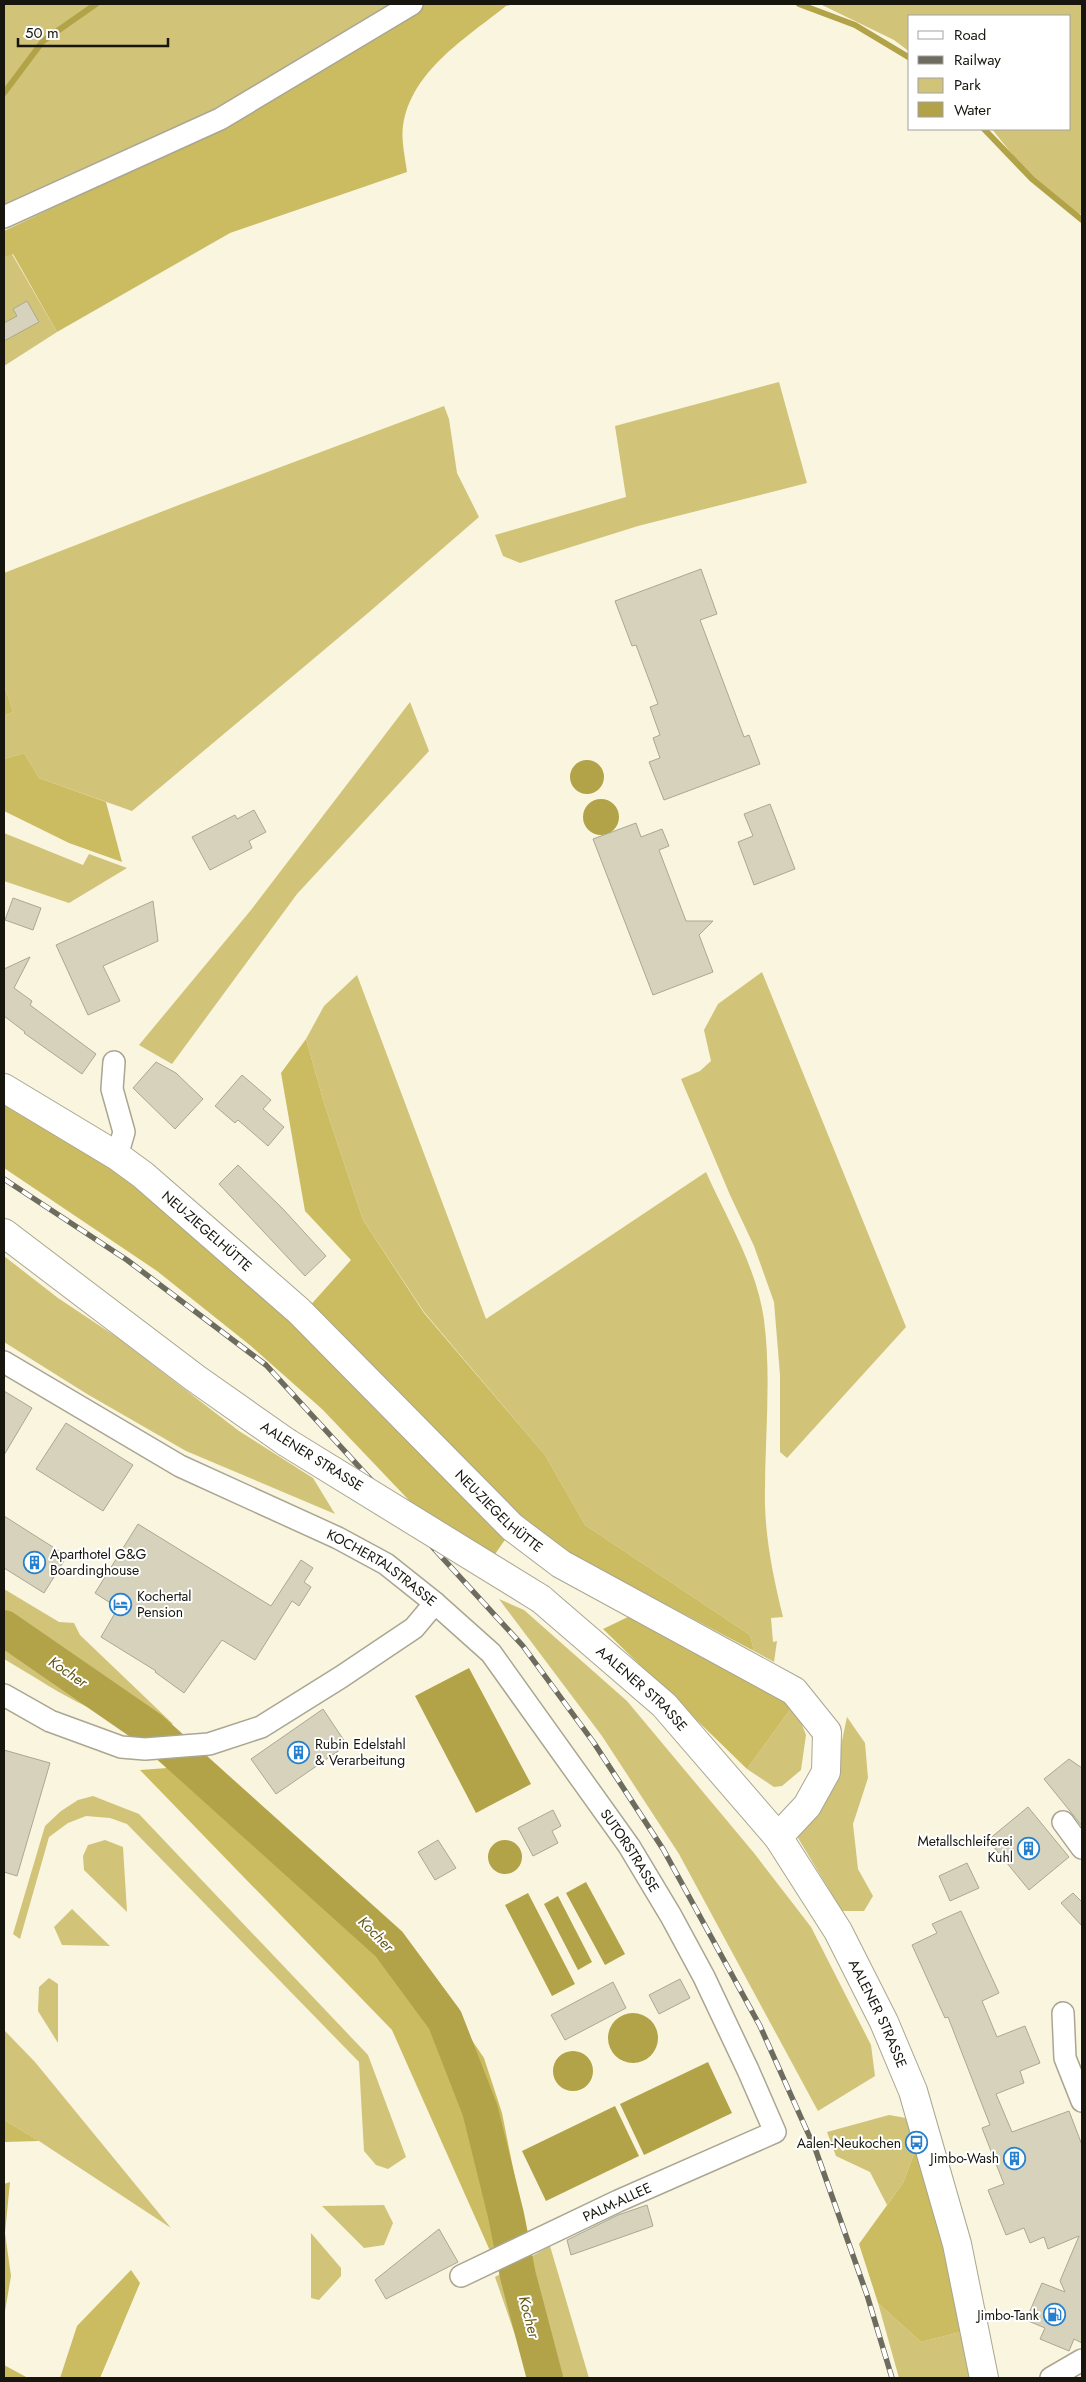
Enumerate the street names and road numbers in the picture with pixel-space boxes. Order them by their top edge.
street label: NEU-ZIEGELHÜTTE [158,1186,256,1276]
street label: AALENER STRASSE [257,1416,367,1496]
street label: NEU-ZIEGELHÜTTE [451,1465,547,1557]
street label: KOCHERTALSTRASSE [324,1524,441,1611]
street label: AALENER STRASSE [592,1641,692,1735]
street label: SUTORSTRASSE [596,1805,664,1896]
street label: AALENER STRASSE [844,1956,912,2071]
street label: PALM-ALLEE [579,2177,655,2227]

